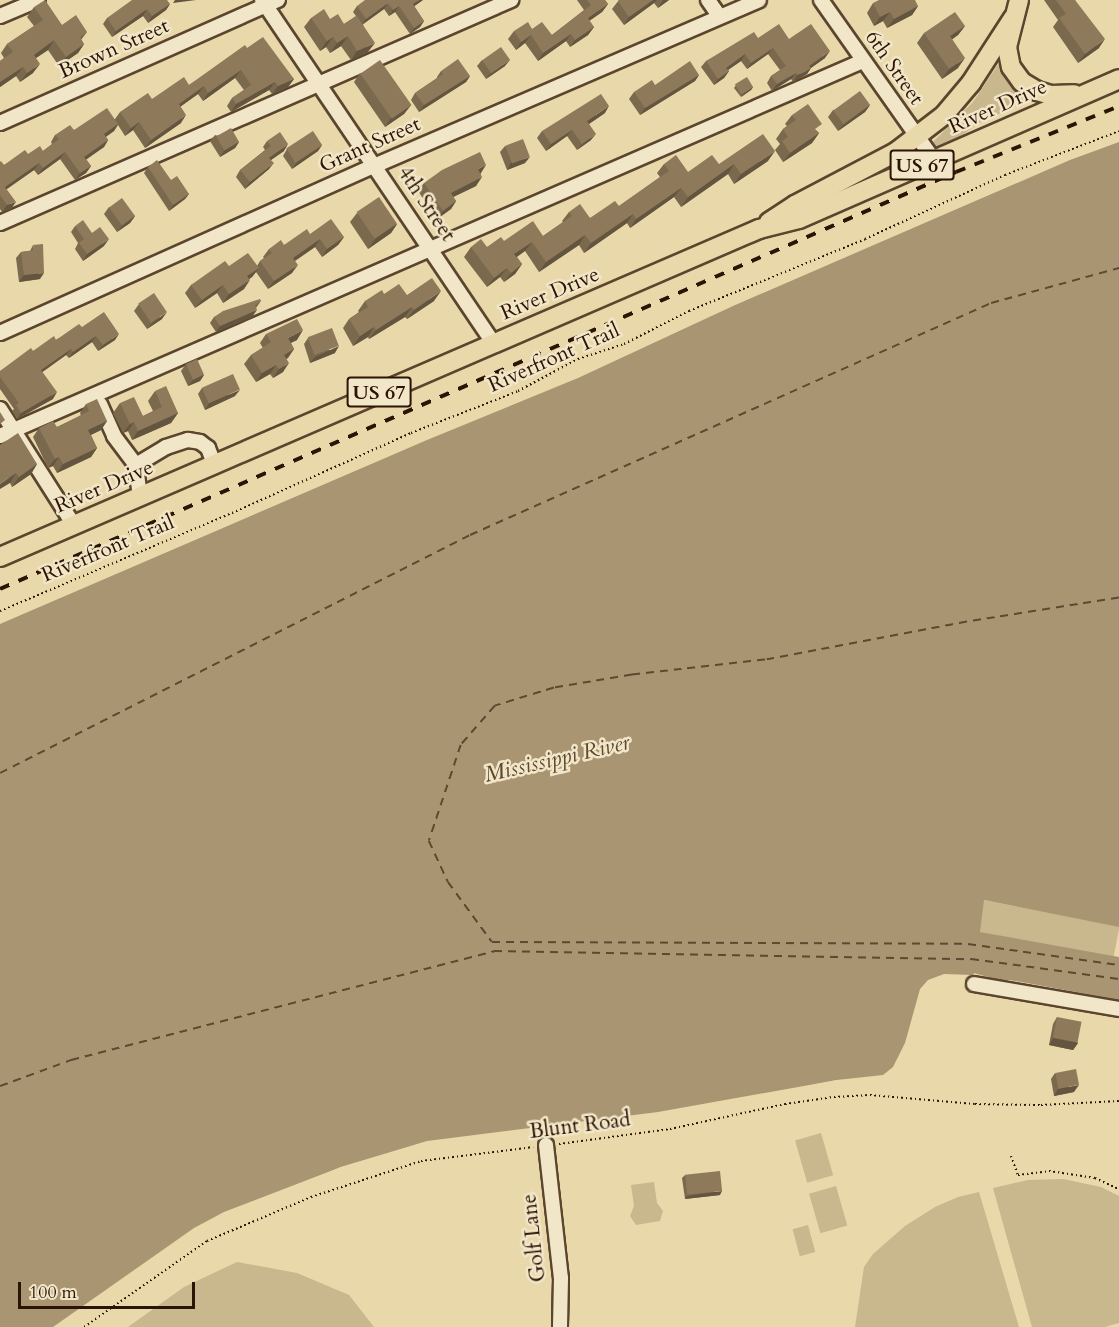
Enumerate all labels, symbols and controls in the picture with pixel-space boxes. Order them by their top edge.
street label: Brown Street [55,13,173,85]
street label: 6th Street [859,26,929,110]
street label: River Drive [945,74,1051,140]
street label: Grant Street [316,112,424,178]
road number: US 67 [889,148,955,182]
street label: 4th Street [392,162,460,246]
street label: River Drive [497,262,603,326]
street label: Riverfront Trail [484,318,624,398]
road number: US 67 [346,375,412,409]
street label: River Drive [51,455,157,519]
street label: Riverfront Trail [38,510,178,588]
water label: Mississippi River [482,729,632,789]
street label: Blunt Road [528,1107,632,1145]
street label: Golf Lane [517,1193,551,1283]
scale bar [21,1270,198,1308]
text: 100 m [29,1280,77,1305]

